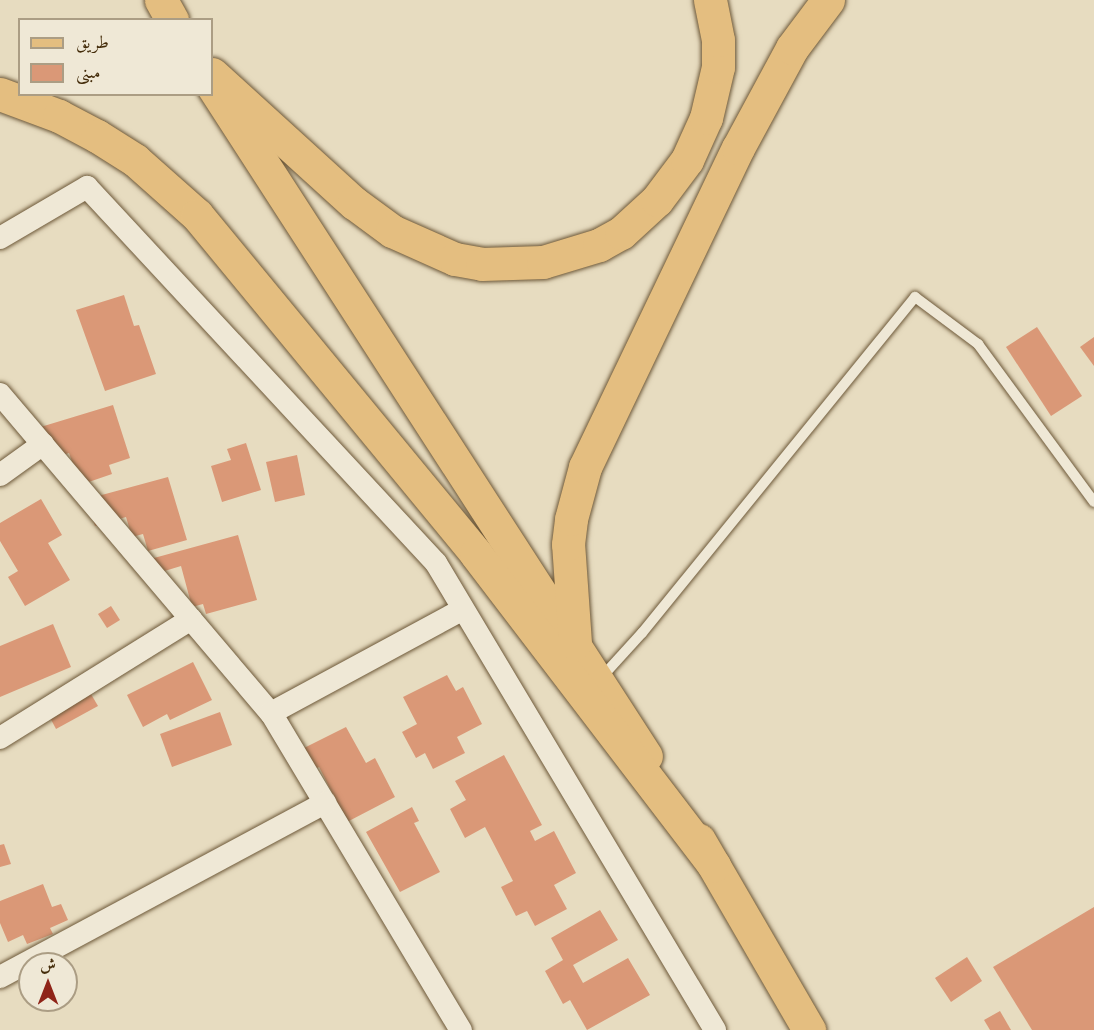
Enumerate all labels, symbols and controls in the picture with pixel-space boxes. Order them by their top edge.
legend [18,18,213,96]
text: طريق [76,31,109,56]
text: مبنى [76,61,101,86]
north arrow [18,952,78,1012]
text: ش [40,955,56,977]

